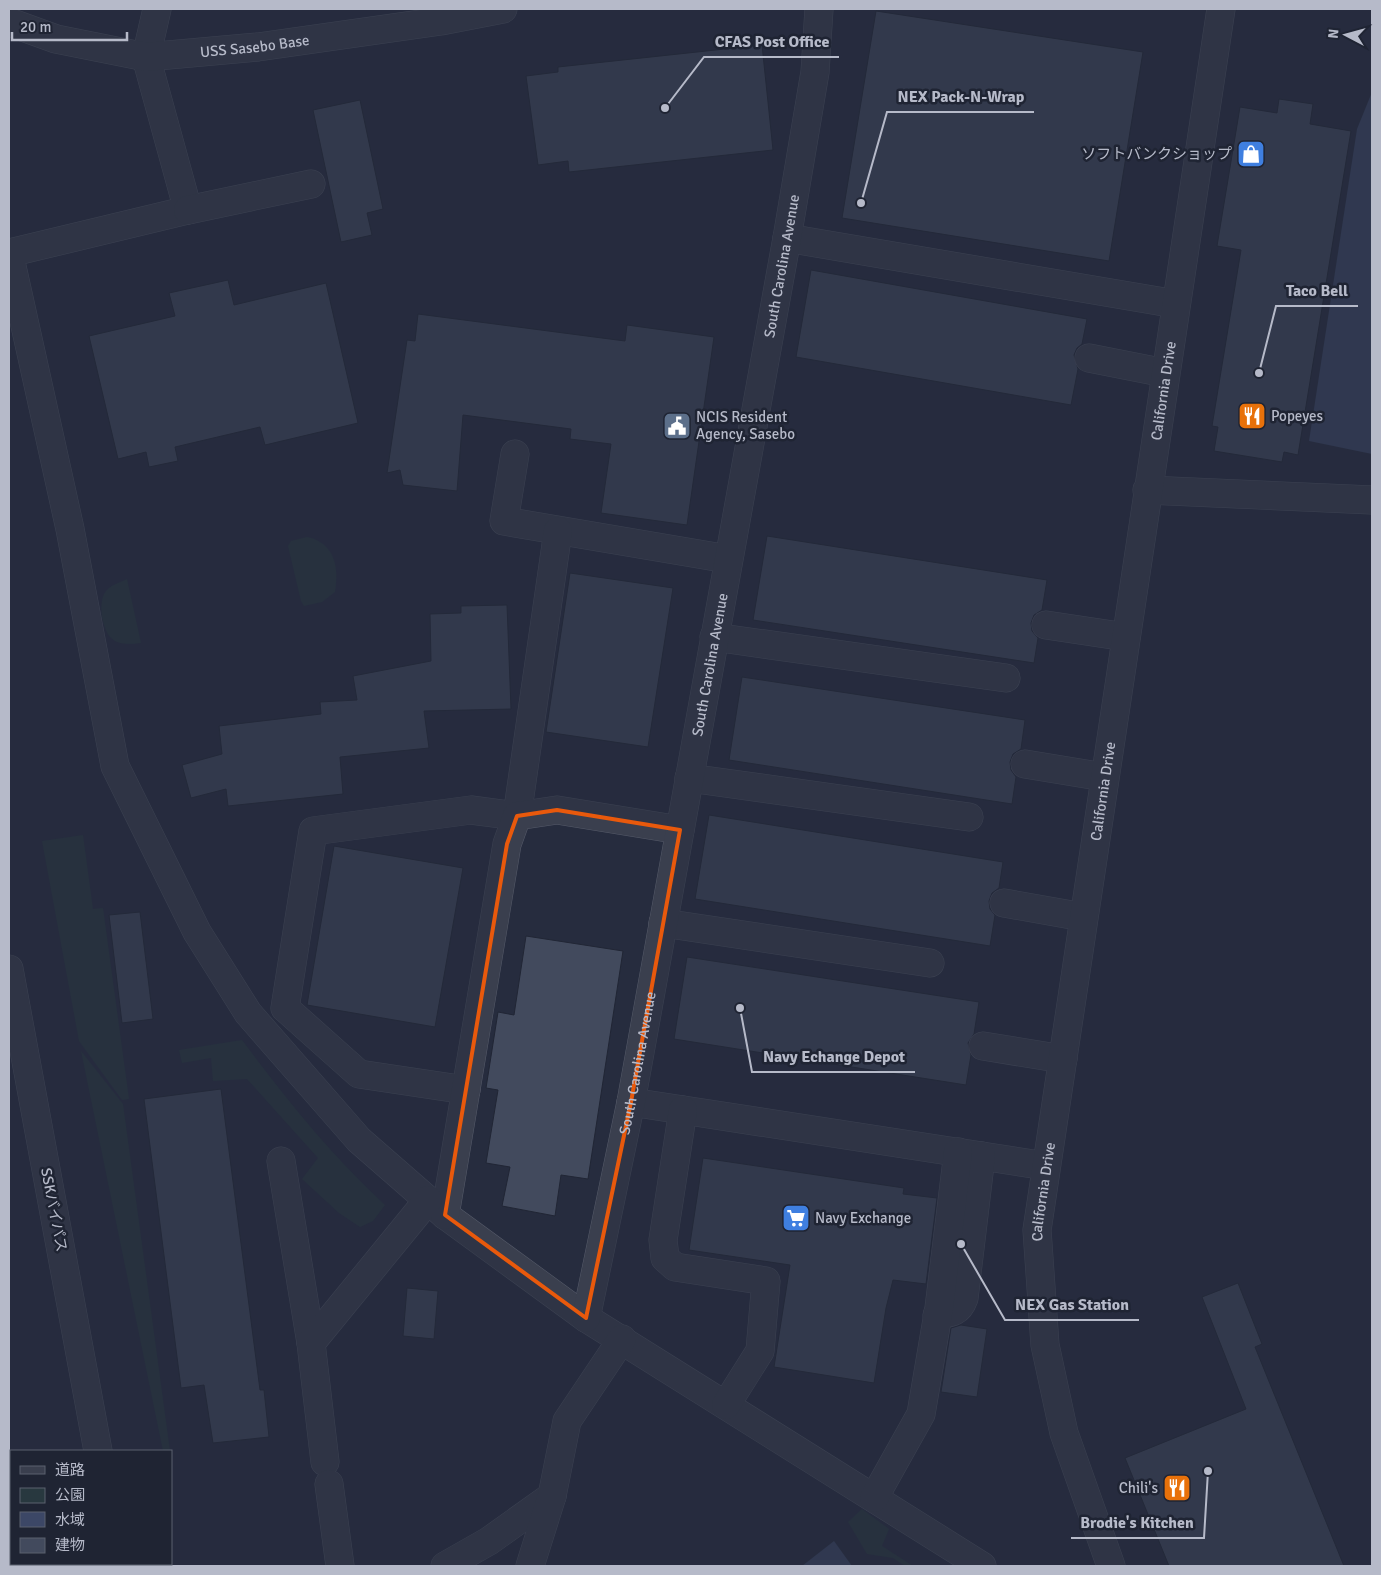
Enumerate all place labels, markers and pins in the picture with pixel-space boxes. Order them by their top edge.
callout: CFAS Post Office [704,26,839,57]
callout: NEX Pack-N-Wrap [887,81,1034,112]
shop icon: ソフトバンクショップ [1236,139,1266,169]
place label: ソフトバンクショップ [1081,145,1232,163]
callout: Taco Bell [1276,275,1358,306]
restaurant icon: Popeyes [1237,401,1267,431]
place label: Popeyes [1271,407,1324,425]
place label: NCIS Resident Agency, Sasebo [696,408,795,443]
public building icon: NCIS Resident Agency, Sasebo [662,411,692,441]
callout: Navy Echange Depot [752,1041,915,1072]
supermarket icon: Navy Exchange [781,1203,811,1233]
place label: Navy Exchange [815,1209,911,1227]
callout: NEX Gas Station [1005,1289,1139,1320]
restaurant icon: Chili's [1162,1473,1192,1503]
place label: Chili's [1119,1479,1158,1497]
callout: Brodie's Kitchen [1071,1507,1204,1538]

